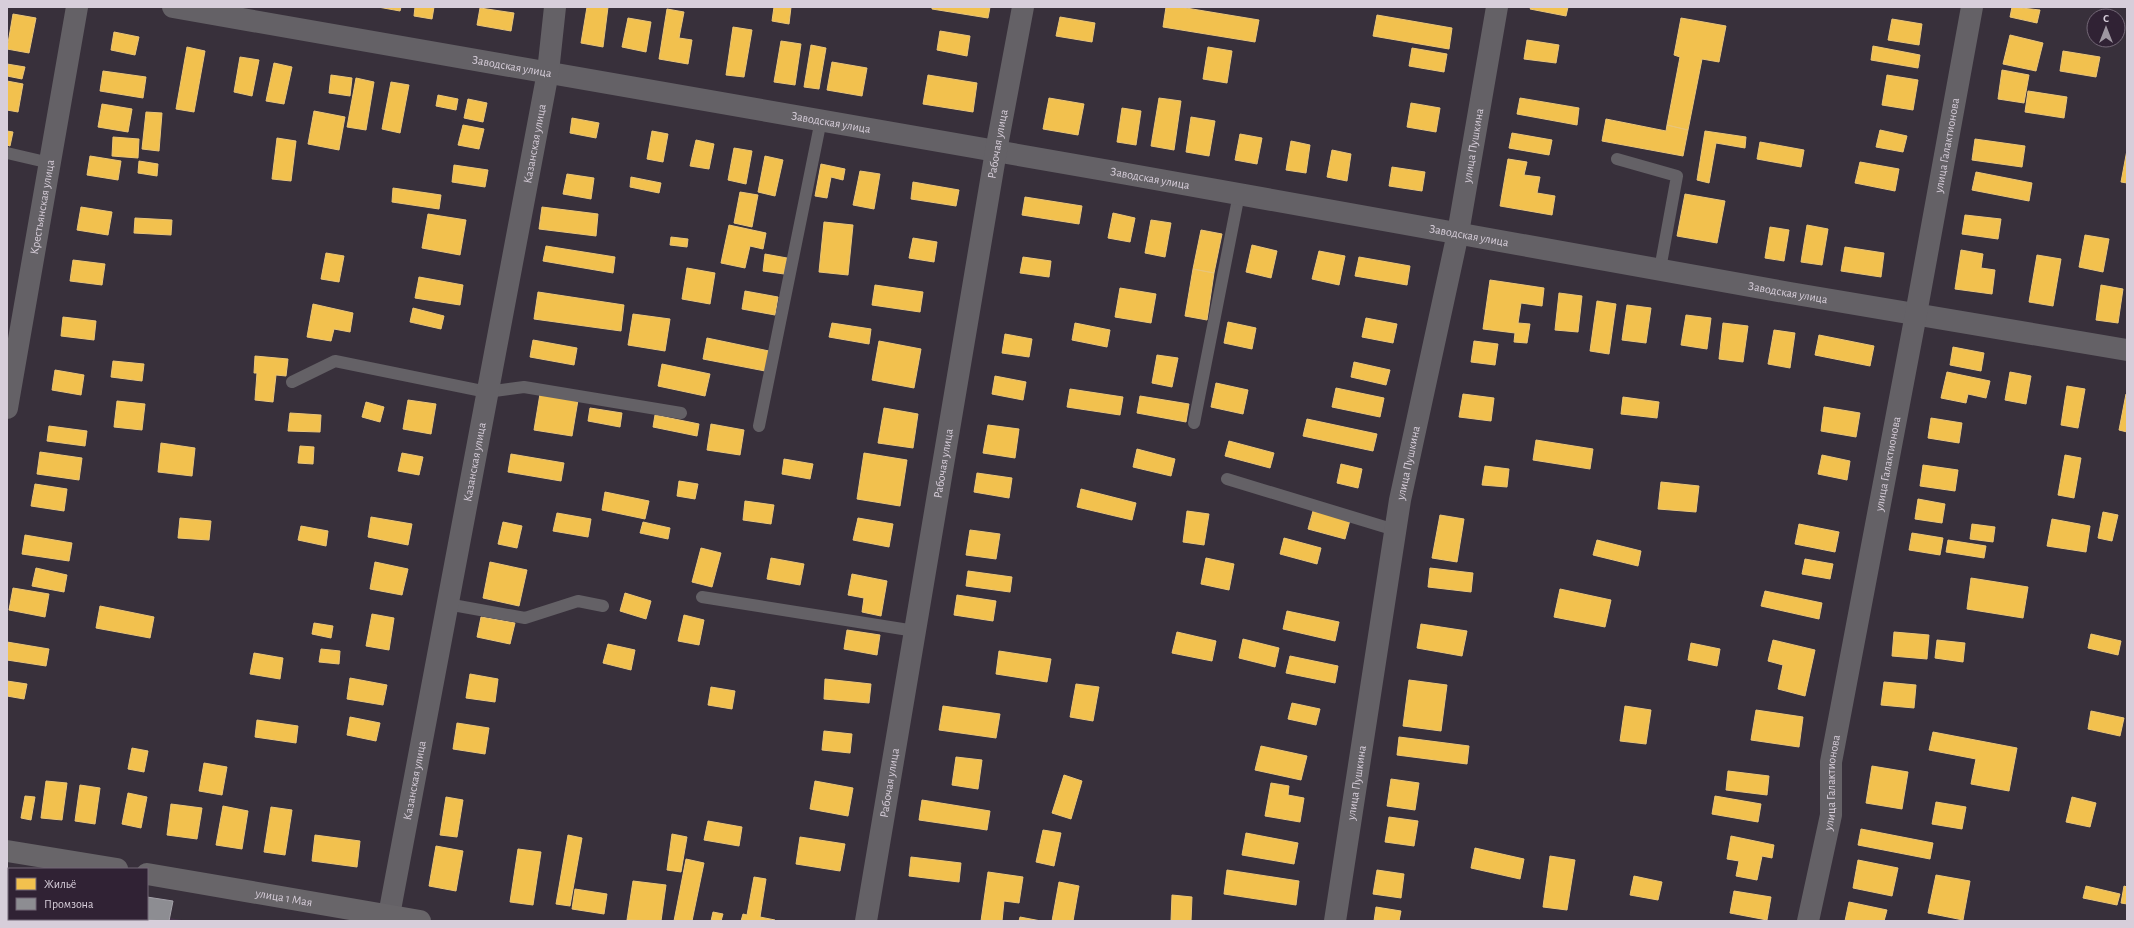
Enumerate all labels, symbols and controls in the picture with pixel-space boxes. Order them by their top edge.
north arrow [2086,8,2126,48]
text: С [2103,13,2109,24]
street label: Заводская улица [471,53,553,79]
street label: улица Галактионова [1932,96,1961,195]
street label: Казанская улица [521,102,548,184]
street label: улица Пушкина [1461,107,1486,185]
street label: Рабочая улица [985,108,1010,180]
street label: Заводская улица [790,109,872,135]
street label: Крестьянская улица [28,158,56,255]
street label: Заводская улица [1109,165,1191,191]
street label: Заводская улица [1428,222,1510,248]
street label: Заводская улица [1747,280,1829,305]
street label: улица Галактионова [1873,415,1903,513]
street label: Казанская улица [461,421,488,503]
street label: улица Пушкина [1394,424,1422,502]
street label: Рабочая улица [931,427,955,499]
street label: улица Галактионова [1822,733,1842,833]
street label: Казанская улица [401,739,428,821]
street label: улица Пушкина [1345,744,1368,822]
street label: Рабочая улица [878,747,901,819]
legend [8,868,148,920]
text: Жильё [44,878,76,890]
street label: улица 1 Мая [254,887,313,908]
text: Промзона [44,898,94,910]

